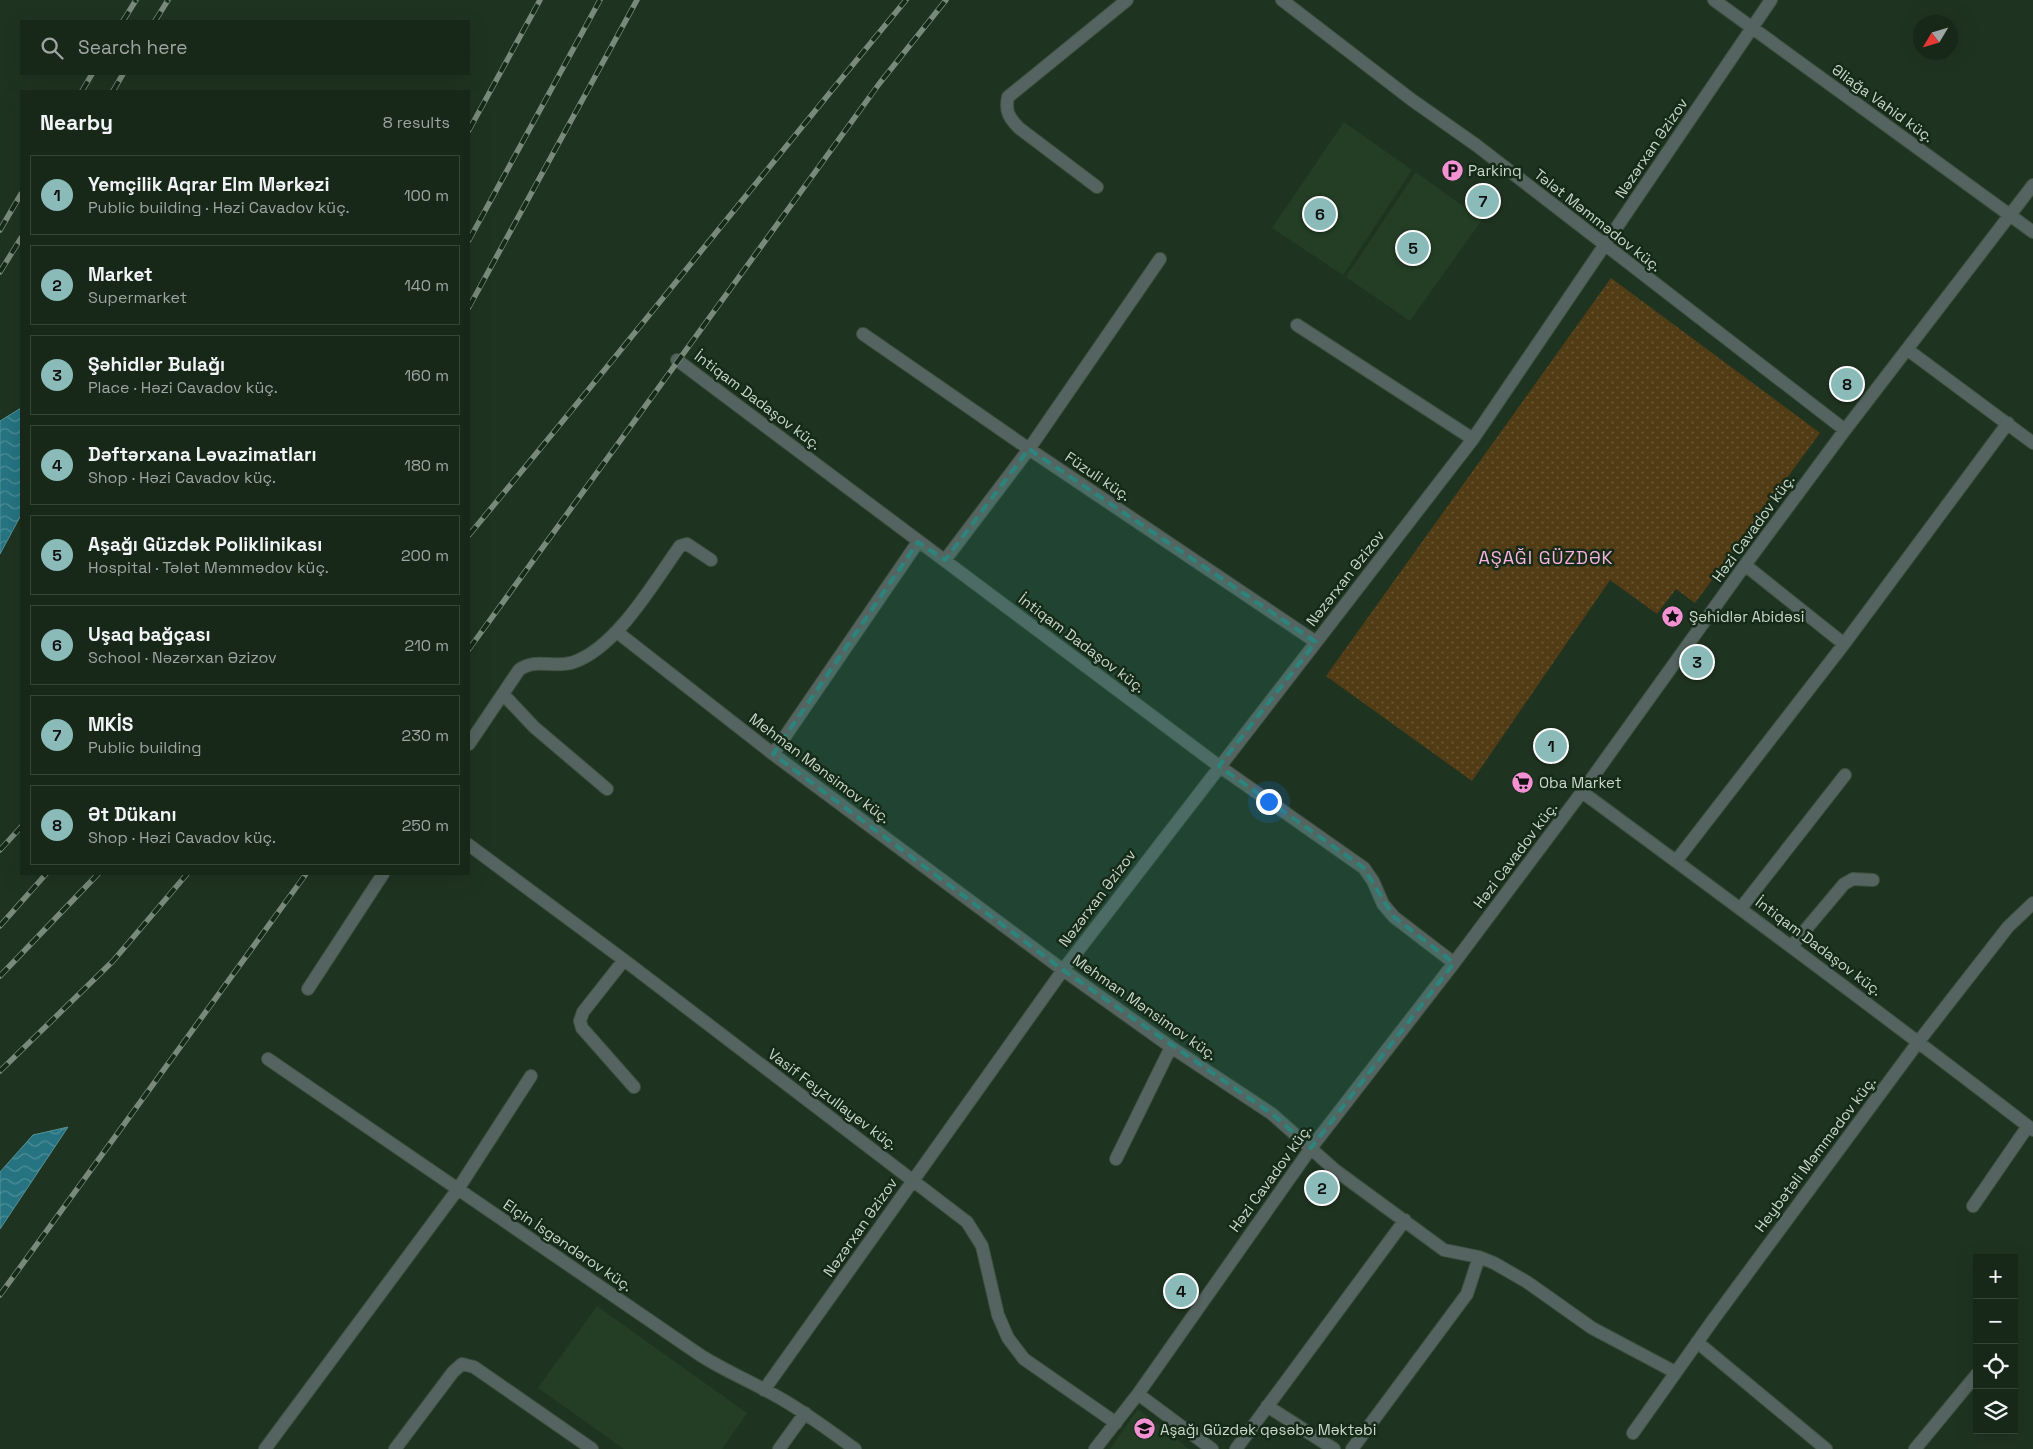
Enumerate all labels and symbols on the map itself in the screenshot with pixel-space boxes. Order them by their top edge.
north arrow [1913,15,1958,60]
street label: Əliağa Vahid küç. [1828,60,1938,146]
street label: Nəzərxan Əzizov [1610,94,1692,202]
parking icon: Parkinq [1440,158,1464,182]
place label: Parkinq [1468,161,1522,180]
street label: Tələt Məmmədov küç. [1531,164,1665,276]
pin: 7 [1467,182,1499,220]
pin: 6 [1304,195,1336,233]
pin: 5 [1397,229,1429,267]
street label: İntiqam Dadaşov küç. [691,346,825,454]
pin: 8 [1831,365,1863,403]
street label: Füzuli küç. [1061,447,1135,505]
street label: Həzi Cavadov küç. [1708,470,1798,586]
street label: Nəzərxan Əzizov [1302,526,1388,630]
district label: AŞAĞI GÜZDƏK [1478,546,1614,569]
street label: İntiqam Dadaşov küç. [1015,589,1149,697]
place icon: Şəhidlər Abidəsi [1661,604,1685,628]
place label: Şəhidlər Abidəsi [1689,607,1804,626]
pin: 3 [1681,643,1713,681]
street label: Mehman Mənsimov küç. [746,709,894,827]
pin: 1 [1535,727,1567,765]
supermarket icon: Oba Market [1511,770,1535,794]
place label: Oba Market [1539,773,1622,792]
your location [1256,789,1282,815]
street label: Həzi Cavadov küç. [1469,798,1561,912]
street label: Nəzərxan Əzizov [1054,846,1140,950]
street label: İntiqam Dadaşov küç. [1752,892,1886,1000]
street label: Mehman Mənsimov küç. [1069,950,1221,1064]
street label: Vasif Feyzullayev küç. [764,1044,902,1154]
street label: Heybətəli Məmmədov küç. [1750,1072,1880,1236]
street label: Həzi Cavadov küç. [1225,1120,1315,1236]
pin: 2 [1306,1169,1338,1207]
street label: Nəzərxan Əzizov [819,1174,901,1280]
street label: Elçin İsgəndərov küç. [500,1195,636,1295]
pin: 4 [1165,1272,1197,1310]
school or university icon: Aşağı Güzdək qəsəbə Məktəbi [1132,1417,1156,1441]
place label: Aşağı Güzdək qəsəbə Məktəbi [1160,1420,1376,1439]

